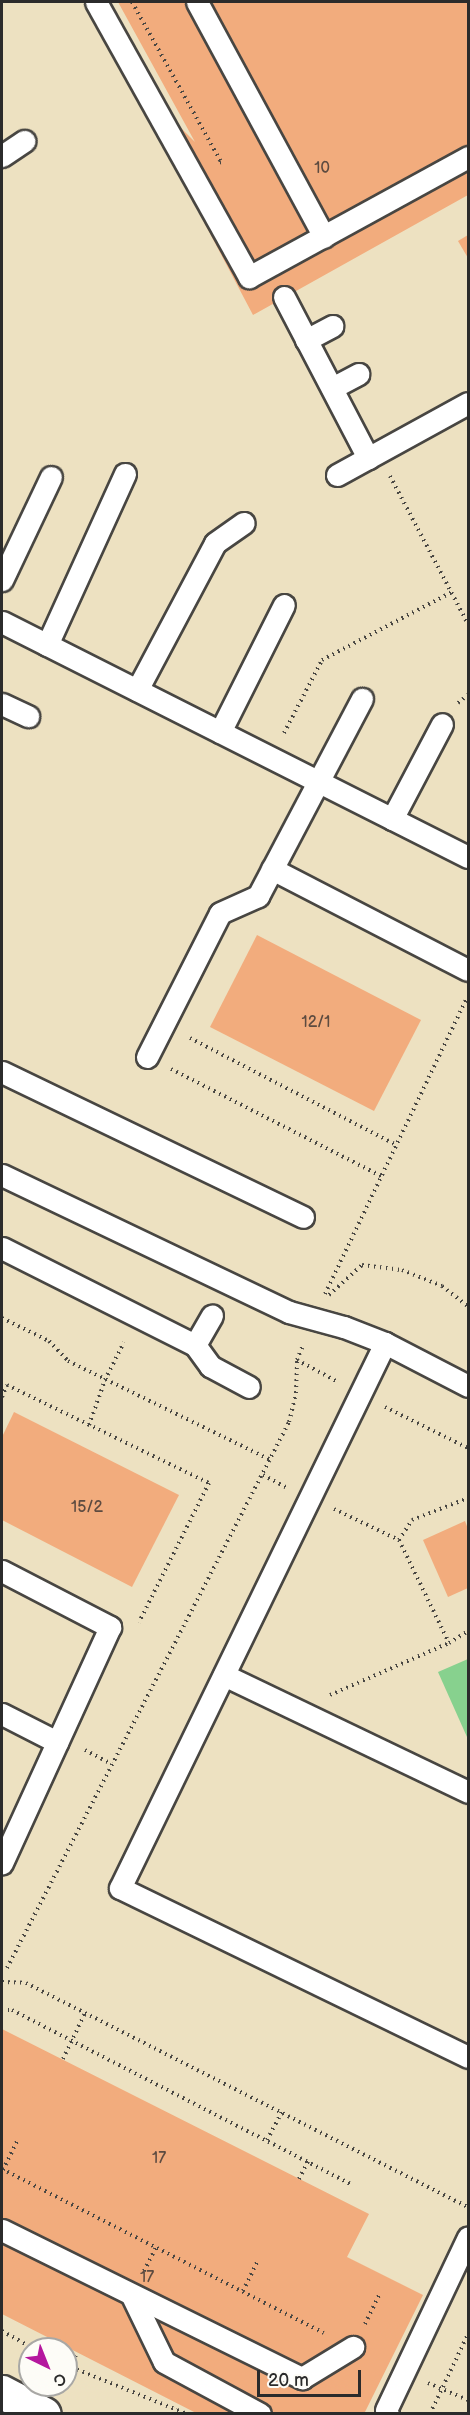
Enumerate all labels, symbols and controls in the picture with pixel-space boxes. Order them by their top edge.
house number: 10 [314,159,330,179]
house number: 12/1 [301,1013,331,1033]
house number: 15/2 [71,1498,103,1518]
house number: 17 [152,2149,166,2169]
house number: 17 [140,2268,154,2288]
north arrow [18,2337,78,2397]
scale bar [260,2358,364,2396]
text: С [49,2368,70,2390]
text: 20 m [268,2370,309,2391]

